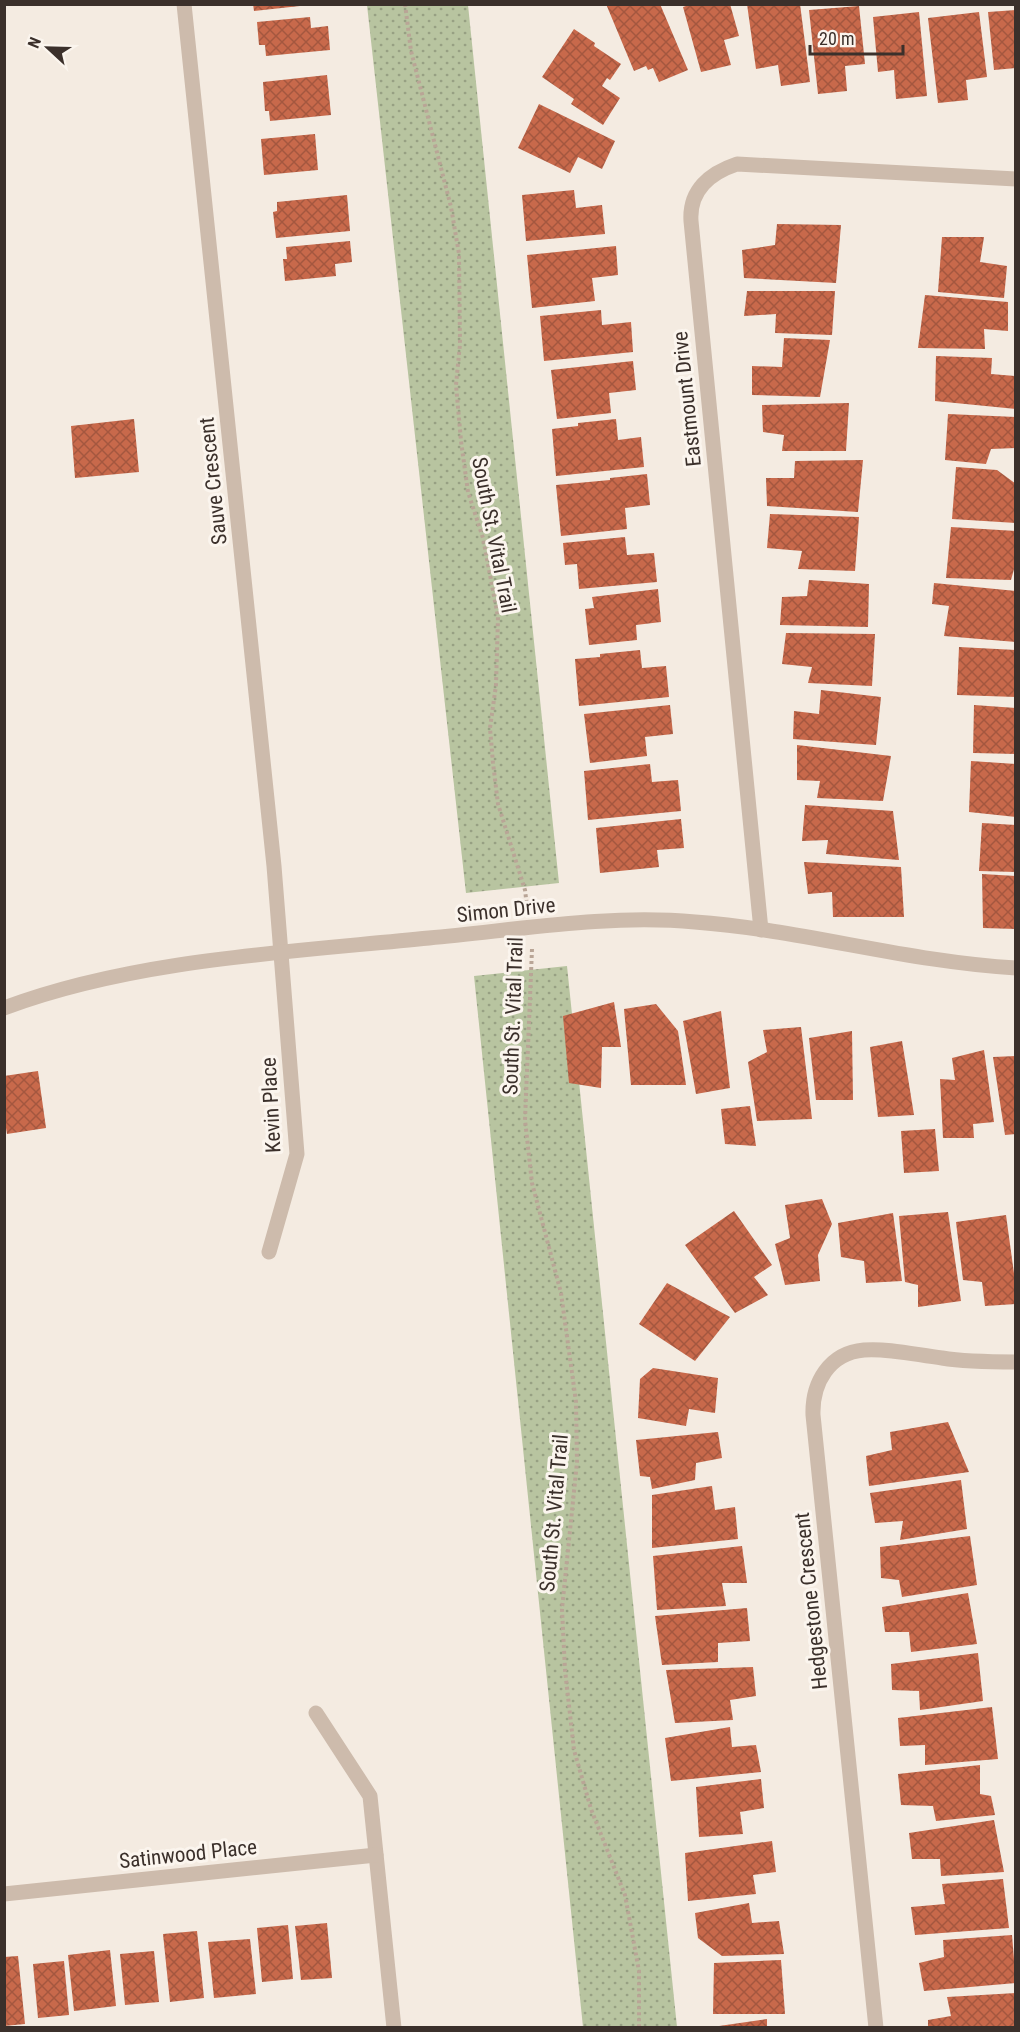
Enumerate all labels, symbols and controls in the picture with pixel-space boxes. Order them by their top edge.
north arrow [18,18,78,78]
scale bar [810,18,903,56]
text: 20 m [819,28,854,49]
text: N [24,34,45,51]
street label: Eastmount Drive [668,330,706,468]
street label: Sauve Crescent [194,416,232,546]
street label: South St. Vital Trail [467,455,521,615]
street label: Simon Drive [456,893,557,927]
street label: South St. Vital Trail [498,937,528,1095]
street label: Kevin Place [257,1056,285,1153]
street label: South St. Vital Trail [535,1433,573,1593]
street label: Hedgestone Crescent [790,1511,832,1691]
street label: Satinwood Place [118,1835,258,1873]

